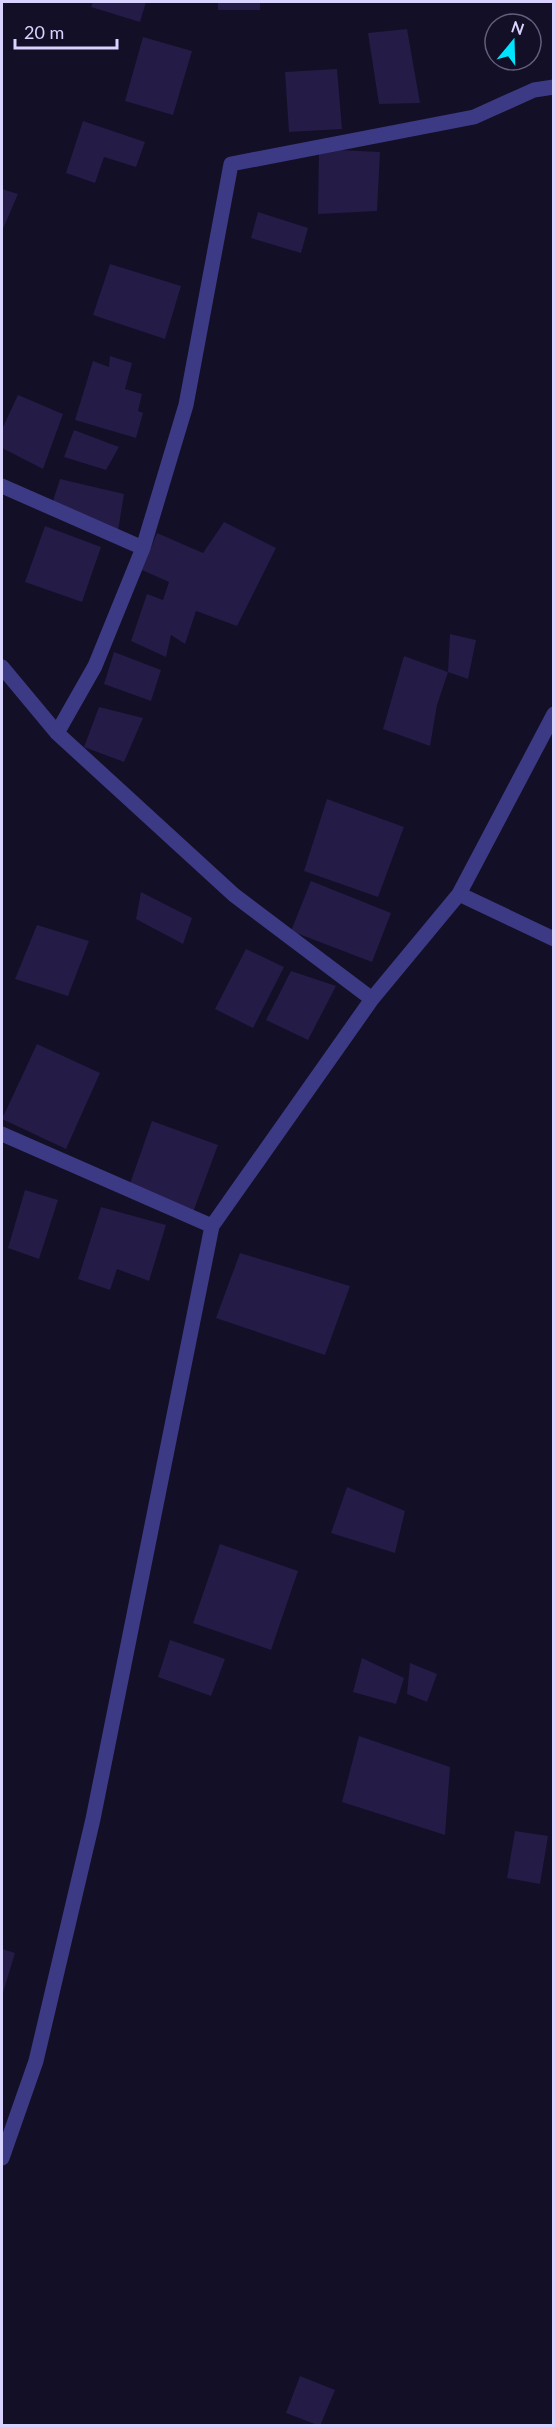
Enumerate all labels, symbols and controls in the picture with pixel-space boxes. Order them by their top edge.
scale bar [15,12,117,50]
north arrow [483,12,543,72]
text: N [509,16,527,38]
text: 20 m [24,21,64,43]

